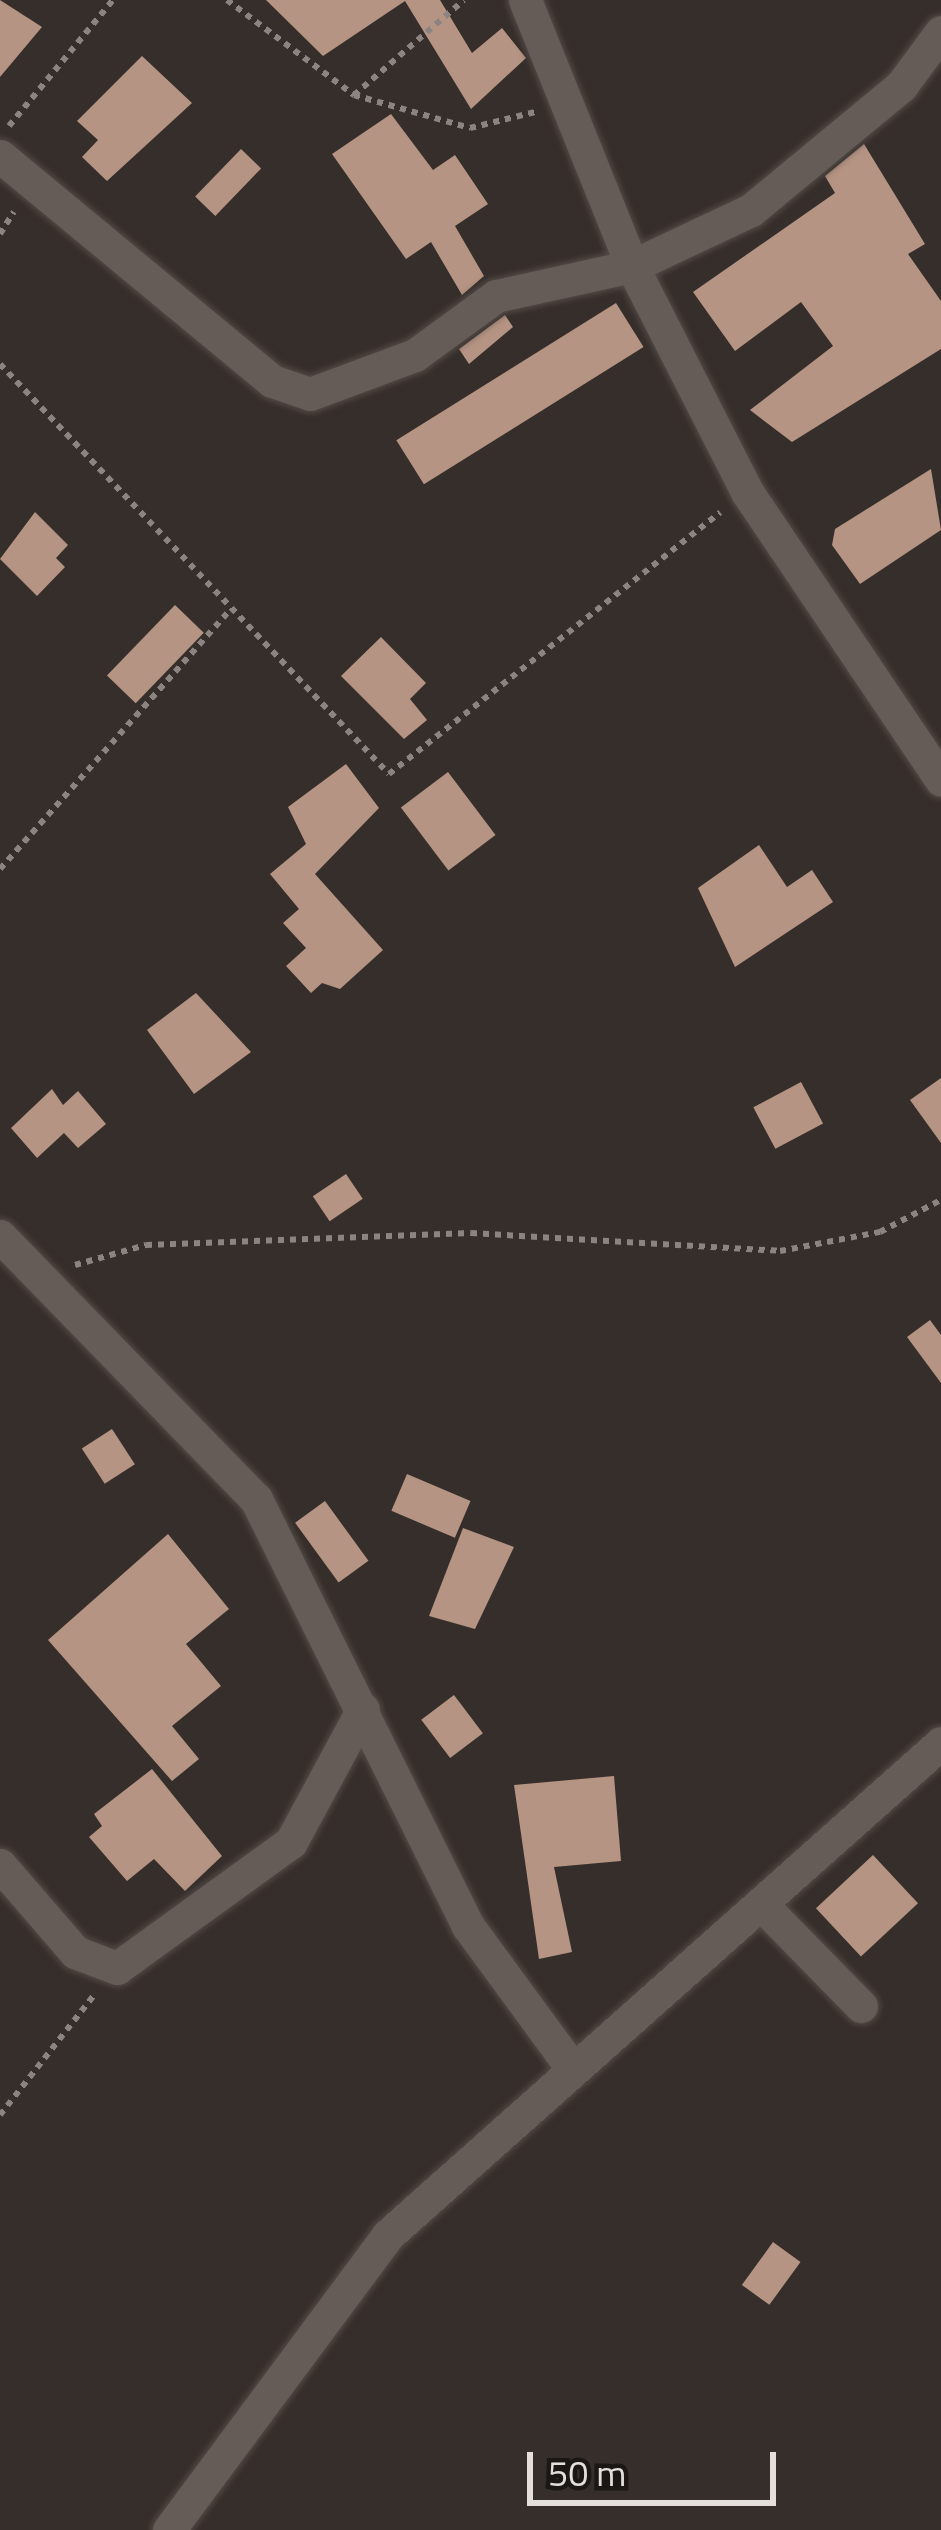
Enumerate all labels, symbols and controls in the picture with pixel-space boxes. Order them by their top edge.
scale bar [533,2428,782,2502]
text: 50 m [548,2445,626,2500]

